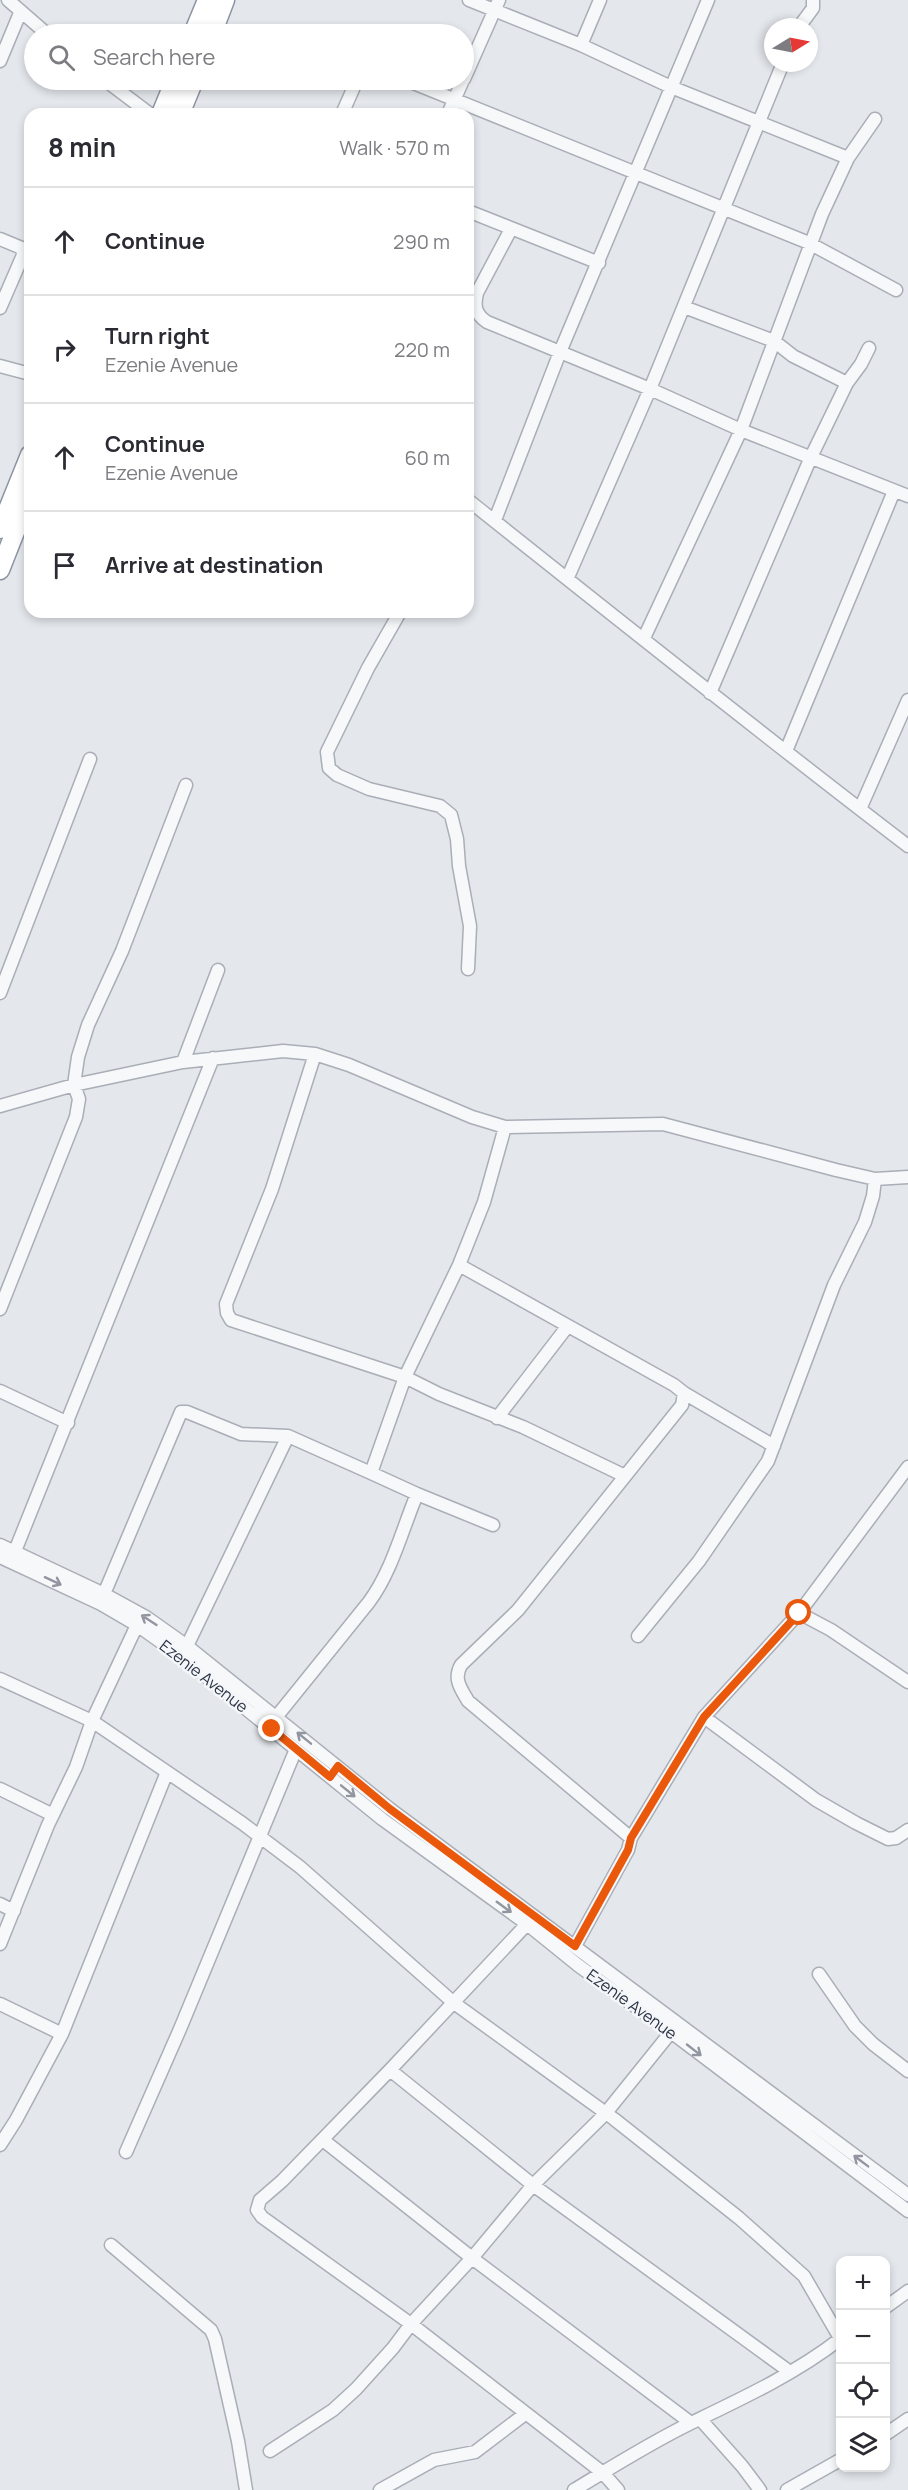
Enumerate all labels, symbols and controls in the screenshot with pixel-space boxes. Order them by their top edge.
north arrow [764,18,818,72]
search box [24,24,474,90]
icon: search [45,41,78,74]
text: Search here [93,42,215,72]
text: 8 min [48,129,116,165]
text: Walk · 570 m [339,134,450,161]
icon: ahead [48,225,81,258]
text: Continue [105,226,205,256]
text: 290 m [393,228,450,255]
text: Turn right [105,321,210,351]
icon: right [48,333,81,366]
text: 220 m [394,336,450,363]
text: Ezenie Avenue [105,351,238,378]
text: Continue [105,429,205,459]
icon: ahead [48,441,81,474]
text: 60 m [404,444,450,471]
text: Ezenie Avenue [105,459,238,486]
icon: arrive [48,549,81,582]
text: Arrive at destination [105,550,323,580]
one-way arrow [44,1576,62,1588]
route start [785,1599,811,1625]
one-way arrow [142,1614,158,1626]
street label: Ezenie Avenue [155,1635,253,1717]
route end [258,1715,284,1741]
one-way arrow [296,1732,312,1745]
one-way arrow [339,1785,355,1798]
one-way arrow [496,1901,512,1914]
street label: Ezenie Avenue [582,1964,682,2044]
one-way arrow [685,2043,701,2056]
one-way arrow [853,2155,869,2167]
map controls [836,2256,890,2472]
button: + [836,2256,890,2310]
button: − [836,2310,890,2364]
button: locate [836,2364,890,2418]
button: layers [836,2418,890,2472]

